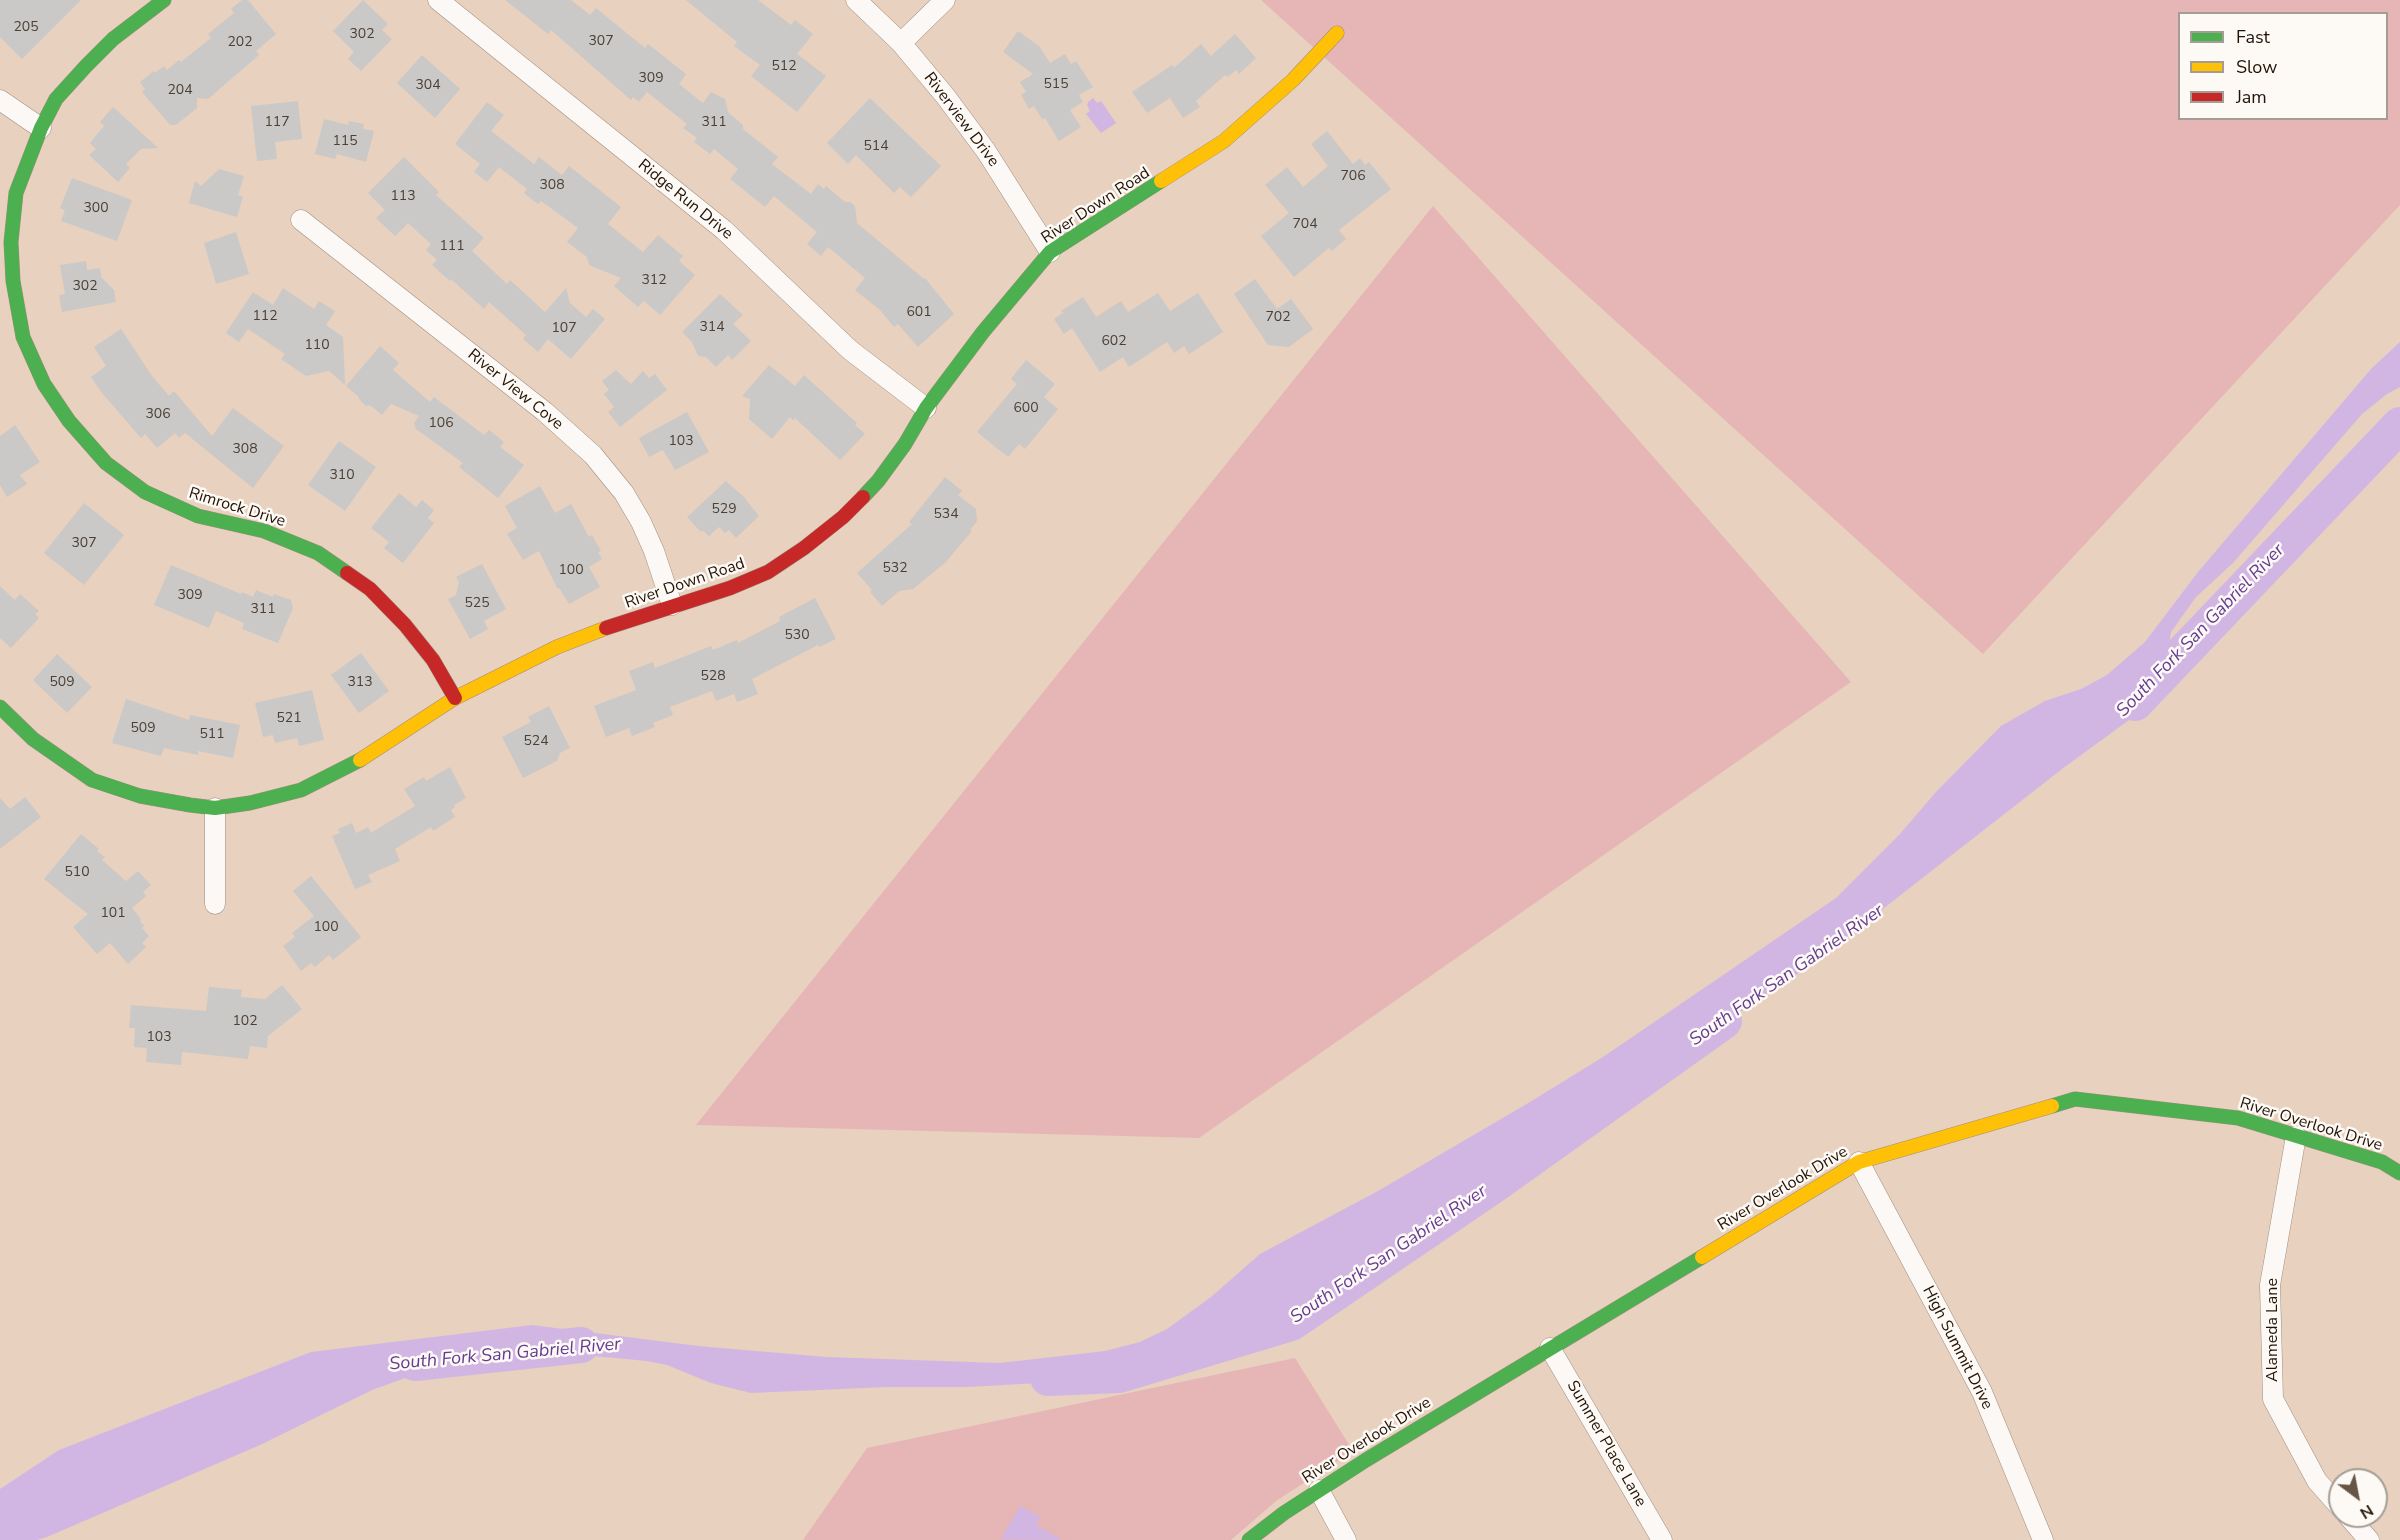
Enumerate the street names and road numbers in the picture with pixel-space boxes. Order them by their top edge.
street label: Riverview Drive [919,69,1003,171]
street label: Ridge Run Drive [634,156,736,244]
street label: River Down Road [1038,164,1154,248]
street label: River View Cove [463,346,567,434]
street label: Rimrock Drive [186,484,288,532]
street label: River Down Road [623,555,747,613]
street label: River Overlook Drive [2237,1094,2385,1156]
street label: River Overlook Drive [1715,1143,1851,1235]
street label: Alameda Lane [2263,1278,2283,1382]
street label: High Summit Drive [1918,1283,1996,1413]
street label: Summer Place Lane [1562,1377,1650,1511]
street label: River Overlook Drive [1299,1394,1435,1488]

